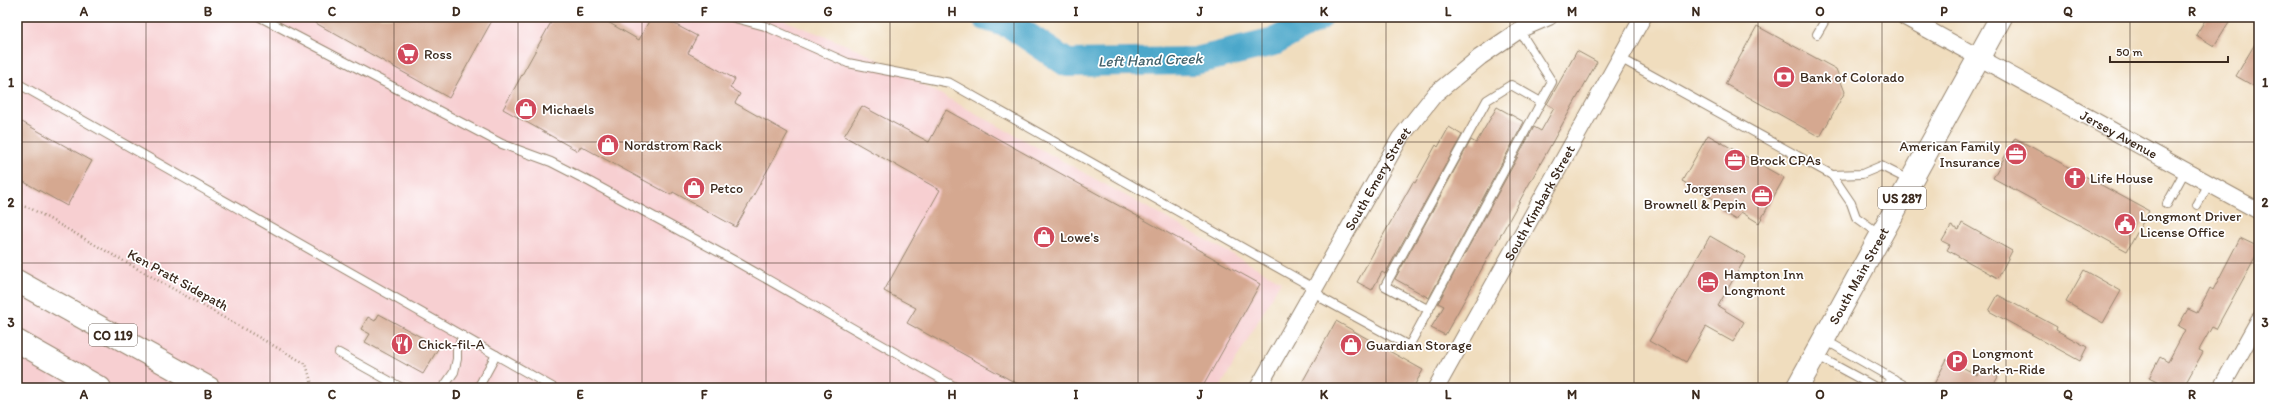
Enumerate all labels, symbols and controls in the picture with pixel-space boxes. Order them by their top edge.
text: A [79,4,89,19]
text: B [204,4,213,19]
text: C [328,4,337,19]
text: D [452,4,461,19]
text: E [576,4,584,19]
text: F [701,4,708,19]
text: G [824,4,833,19]
text: H [948,4,957,19]
text: I [1074,4,1079,19]
text: J [1196,4,1204,19]
text: K [1320,4,1329,19]
text: L [1445,4,1452,19]
text: M [1567,4,1577,19]
text: N [1692,4,1701,19]
text: O [1815,4,1825,19]
text: P [1940,4,1948,19]
text: Q [2063,4,2073,19]
text: R [2188,4,2196,19]
scale bar [2110,38,2228,64]
supermarket icon: Ross [395,41,421,67]
text: 50 m [2116,45,2142,59]
place label: Ross [424,46,452,63]
water label: Left Hand Creek [1097,49,1204,71]
bank icon: Bank of Colorado [1771,64,1797,90]
place label: Bank of Colorado [1800,69,1904,86]
text: 1 [8,75,14,90]
text: 1 [2262,75,2268,90]
shop icon: Michaels [513,96,539,122]
place label: Michaels [542,101,594,118]
street label: Jersey Avenue [2077,106,2161,162]
street label: South Emery Street [1341,123,1414,234]
shop icon: Nordstrom Rack [595,132,621,158]
place label: Nordstrom Rack [624,137,722,154]
place label: American Family Insurance [1899,138,2000,171]
office icon: American Family Insurance [2003,141,2029,167]
street label: South Kimbark Street [1500,142,1578,264]
office icon: Brock CPAs [1722,147,1748,173]
place label: Brock CPAs [1750,152,1821,169]
church icon: Life House [2062,165,2088,191]
place label: Life House [2090,170,2154,187]
shop icon: Petco [681,175,707,201]
place label: Petco [710,180,743,197]
place label: Jorgensen Brownell & Pepin [1644,180,1747,213]
office icon: Jorgensen Brownell & Pepin [1749,183,1775,209]
road number: US 287 [1878,187,1926,209]
text: 2 [8,195,15,210]
text: 2 [2262,195,2269,210]
place label: Longmont Driver License Office [2140,208,2242,241]
public building icon: Longmont Driver License Office [2112,211,2138,237]
shop icon: Lowe's [1031,224,1057,250]
street label: South Main Street [1825,224,1892,328]
place label: Lowe's [1060,229,1099,246]
street label: Ken Pratt Sidepath [125,245,232,315]
place label: Hampton Inn Longmont [1724,266,1804,299]
hotel icon: Hampton Inn Longmont [1695,269,1721,295]
text: 3 [7,315,15,330]
text: 3 [2261,315,2269,330]
road number: CO 119 [89,324,137,346]
restaurant icon: Chick-fil-A [389,331,415,357]
shop icon: Guardian Storage [1338,332,1364,358]
place label: Chick-fil-A [418,336,485,353]
place label: Guardian Storage [1366,337,1472,354]
place label: Longmont Park-n-Ride [1972,345,2045,378]
parking icon: Longmont Park-n-Ride [1944,348,1970,374]
text: A [79,387,89,402]
text: B [204,387,213,402]
text: C [328,387,337,402]
text: D [452,387,461,402]
text: E [576,387,584,402]
text: F [701,387,708,402]
text: G [824,387,833,402]
text: H [948,387,957,402]
text: I [1074,387,1079,402]
text: J [1196,387,1204,402]
text: K [1320,387,1329,402]
text: L [1445,387,1452,402]
text: M [1567,387,1577,402]
text: N [1692,387,1701,402]
text: O [1815,387,1825,402]
text: P [1940,387,1948,402]
text: Q [2063,387,2073,402]
text: R [2188,387,2196,402]

